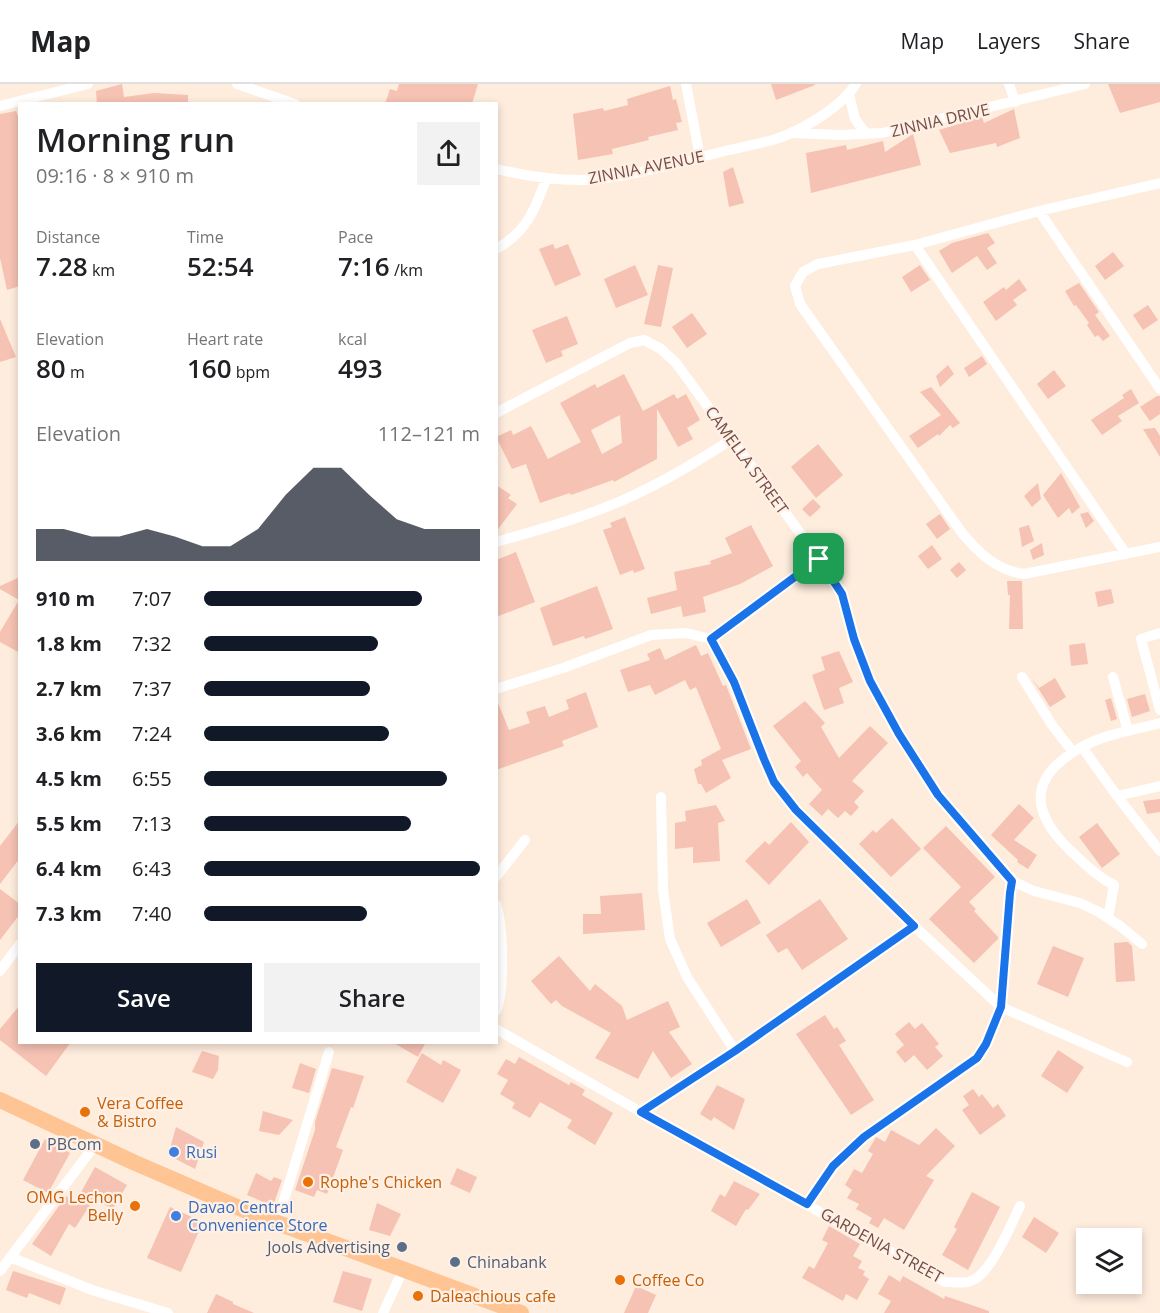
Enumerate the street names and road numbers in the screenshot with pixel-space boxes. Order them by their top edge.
street label: ZINNIA DRIVE [888,98,992,142]
street label: ZINNIA AVENUE [586,145,706,189]
street label: CAMELLA STREET [700,402,794,519]
street label: GARDENIA STREET [817,1202,947,1288]

